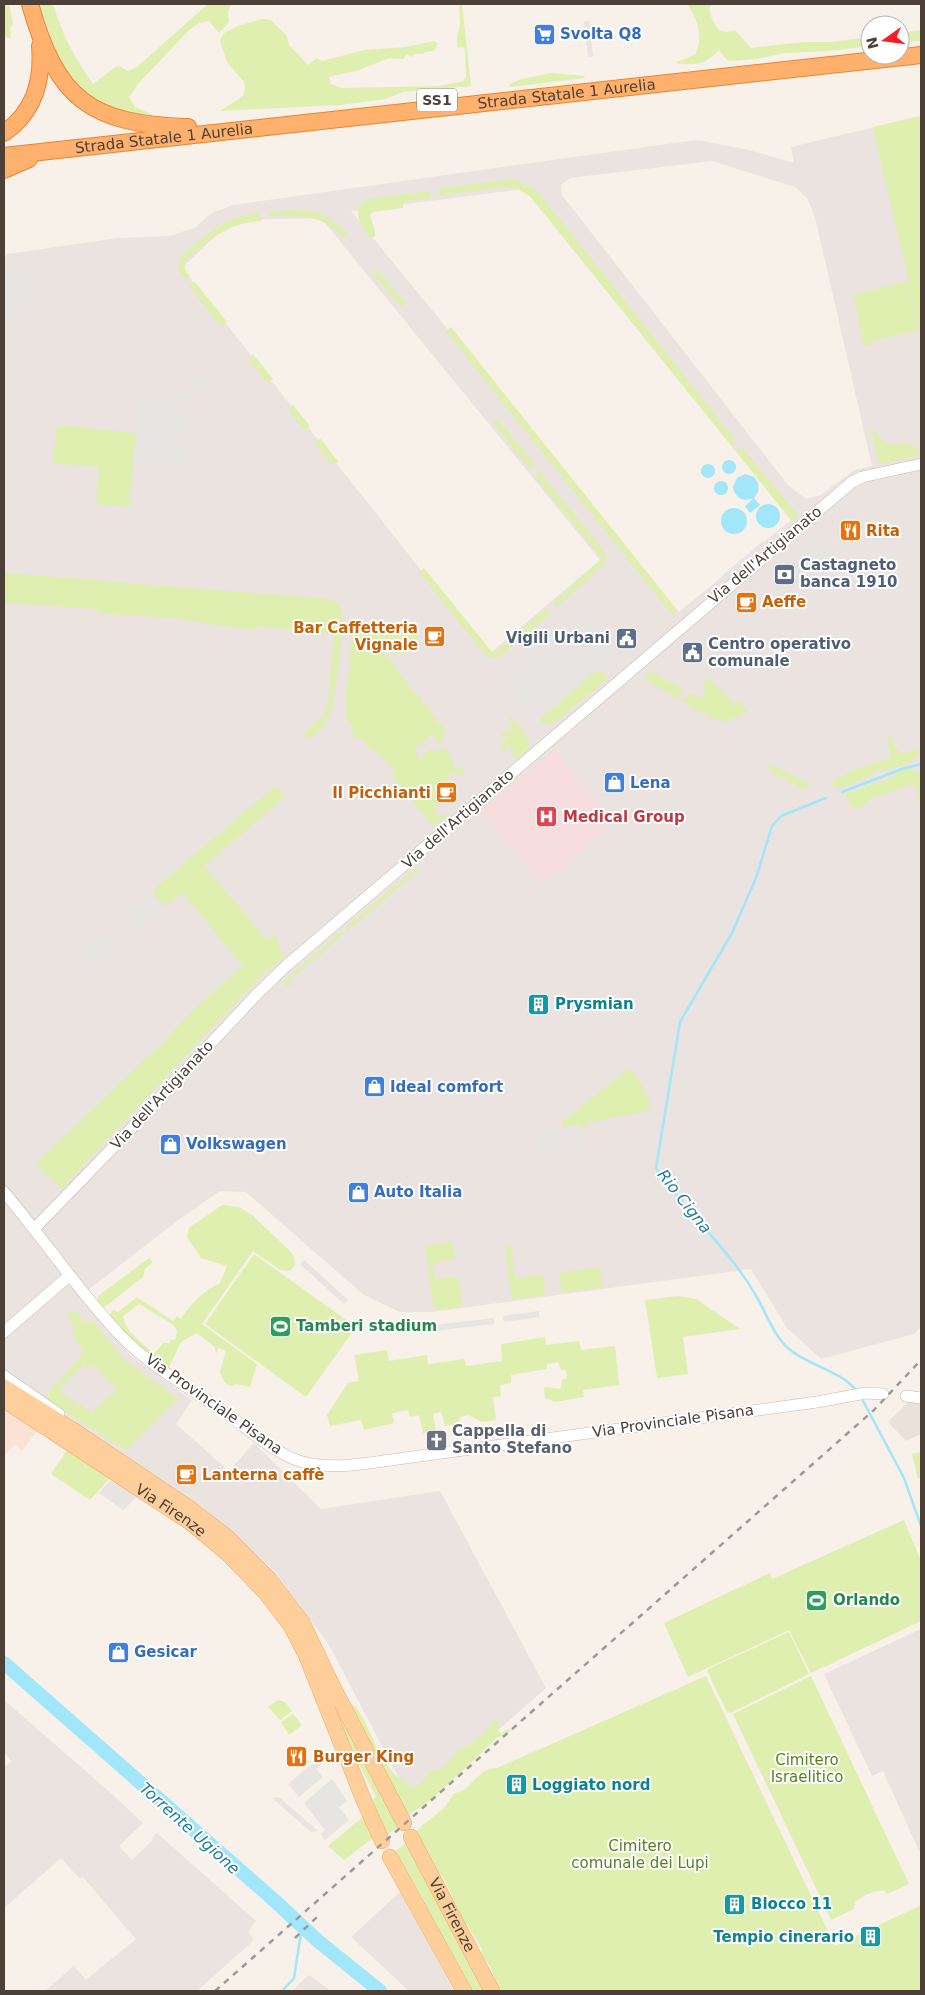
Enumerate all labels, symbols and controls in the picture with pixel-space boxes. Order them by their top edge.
north arrow [860,15,910,65]
supermarket icon: Svolta Q8 [532,22,556,46]
place label: Svolta Q8 [560,25,642,43]
text: N [863,36,882,51]
street label: Strada Statale 1 Aurelia [477,75,657,113]
road number: SS1 [417,88,457,112]
street label: Strada Statale 1 Aurelia [74,120,254,157]
street label: Via dell'Artigianato [705,502,825,608]
restaurant icon: Rita [838,519,862,543]
place label: Rita [866,522,900,540]
place label: Castagneto banca 1910 [800,556,898,591]
bank icon: Castagneto banca 1910 [772,562,796,586]
cafe icon: Aeffe [734,590,758,614]
place label: Aeffe [762,593,806,611]
place label: Bar Caffetteria Vignale [293,619,418,654]
cafe icon: Bar Caffetteria Vignale [422,625,446,649]
public building icon: Vigili Urbani [614,626,638,650]
place label: Vigili Urbani [506,629,610,647]
place label: Centro operativo comunale [708,635,851,670]
public building icon: Centro operativo comunale [680,641,704,665]
street label: Via dell'Artigianato [398,765,518,873]
shop icon: Lena [602,771,626,795]
place label: Lena [630,774,671,792]
cafe icon: Il Picchianti [435,781,459,805]
place label: Il Picchianti [332,784,431,802]
hospital icon: Medical Group [535,805,559,829]
place label: Medical Group [563,808,685,826]
building icon: Prysmian [527,992,551,1016]
place label: Prysmian [555,995,634,1013]
street label: Via dell'Artigianato [107,1037,217,1153]
shop icon: Ideal comfort [362,1075,386,1099]
place label: Ideal comfort [390,1078,503,1096]
shop icon: Volkswagen [158,1132,182,1156]
place label: Volkswagen [186,1135,287,1153]
water label: Rio Cigna [654,1165,716,1237]
shop icon: Auto Italia [346,1180,370,1204]
place label: Auto Italia [374,1183,462,1201]
sports icon: Tamberi stadium [268,1314,292,1338]
place label: Tamberi stadium [296,1317,437,1335]
street label: Via Provinciale Pisana [142,1350,286,1458]
street label: Via Provinciale Pisana [591,1401,755,1441]
place label: Cappella di Santo Stefano [452,1422,572,1457]
church icon: Cappella di Santo Stefano [424,1428,448,1452]
cafe icon: Lanterna caffè [174,1463,198,1487]
place label: Lanterna caffè [202,1466,324,1484]
street label: Via Firenze [132,1480,210,1541]
sports icon: Orlando [805,1588,829,1612]
place label: Orlando [833,1591,900,1609]
shop icon: Gesicar [106,1640,130,1664]
place label: Gesicar [134,1643,198,1661]
restaurant icon: Burger King [285,1745,309,1769]
place label: Burger King [313,1748,414,1766]
park label: Cimitero Israelitico [771,1751,843,1786]
building icon: Loggiato nord [504,1773,528,1797]
place label: Loggiato nord [532,1776,650,1794]
water label: Torrente Ugione [136,1778,244,1878]
park label: Cimitero comunale dei Lupi [571,1837,709,1872]
street label: Via Firenze [425,1875,479,1955]
building icon: Blocco 11 [723,1892,747,1916]
place label: Blocco 11 [751,1895,832,1913]
building icon: Tempio cinerario [858,1925,882,1949]
place label: Tempio cinerario [713,1928,854,1946]

